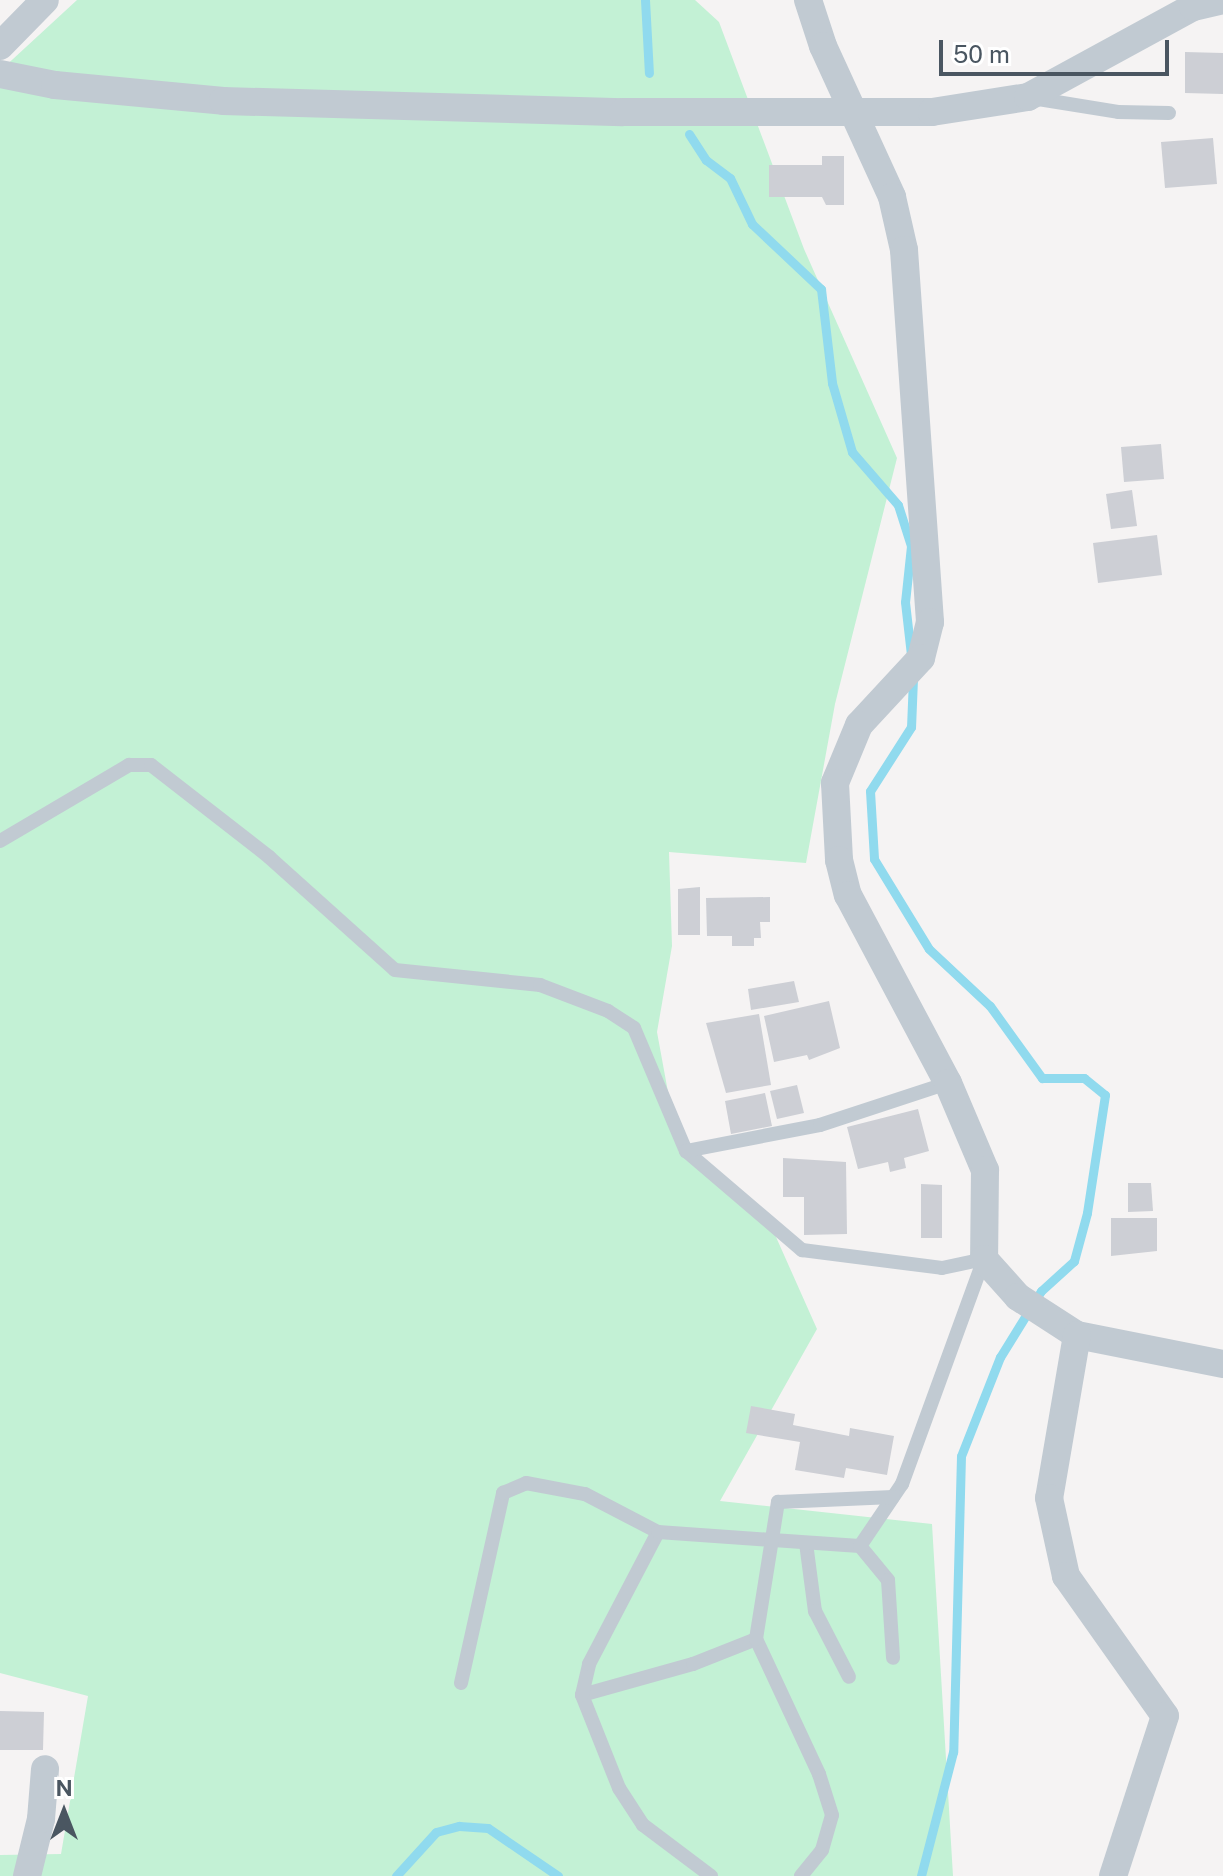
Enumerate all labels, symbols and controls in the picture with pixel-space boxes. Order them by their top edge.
scale bar [943,24,1173,74]
text: 50 m [953,40,1010,68]
north arrow [24,1772,104,1852]
text: N [55,1775,73,1801]

